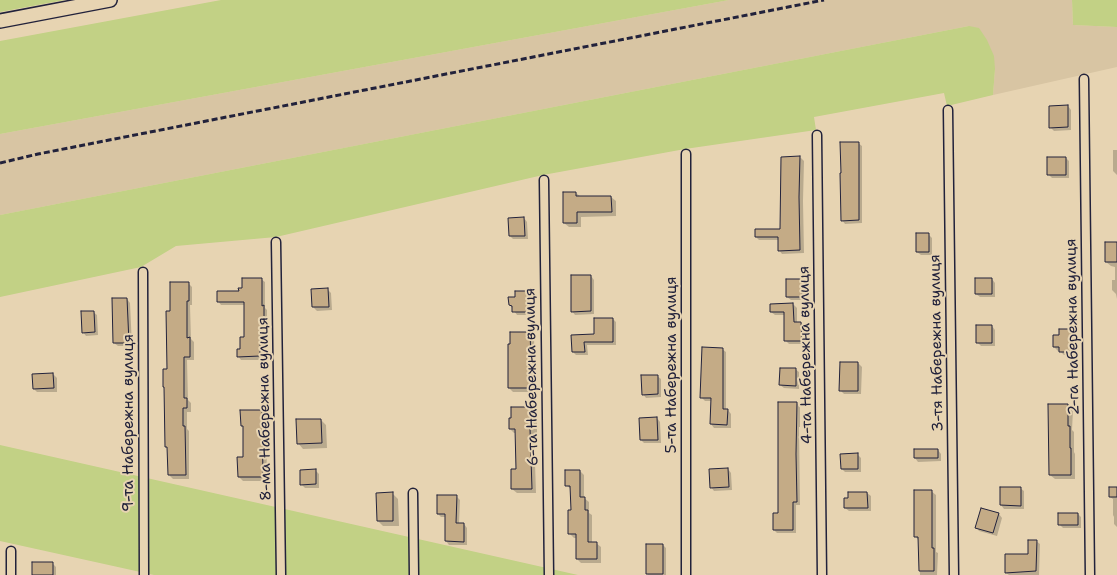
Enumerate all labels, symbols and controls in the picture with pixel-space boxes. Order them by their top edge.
street label: 2-га Набережна вулиця [1062,238,1084,416]
street label: 3-тя Набережна вулиця [926,254,948,432]
street label: 4-та Набережна вулиця [795,266,817,444]
street label: 5-та Набережна вулиця [663,276,681,454]
street label: 6-та Набережна вулиця [521,288,543,466]
street label: 8-ма Набережна вулиця [254,317,276,501]
street label: 9-та Набережна вулиця [120,334,138,512]

